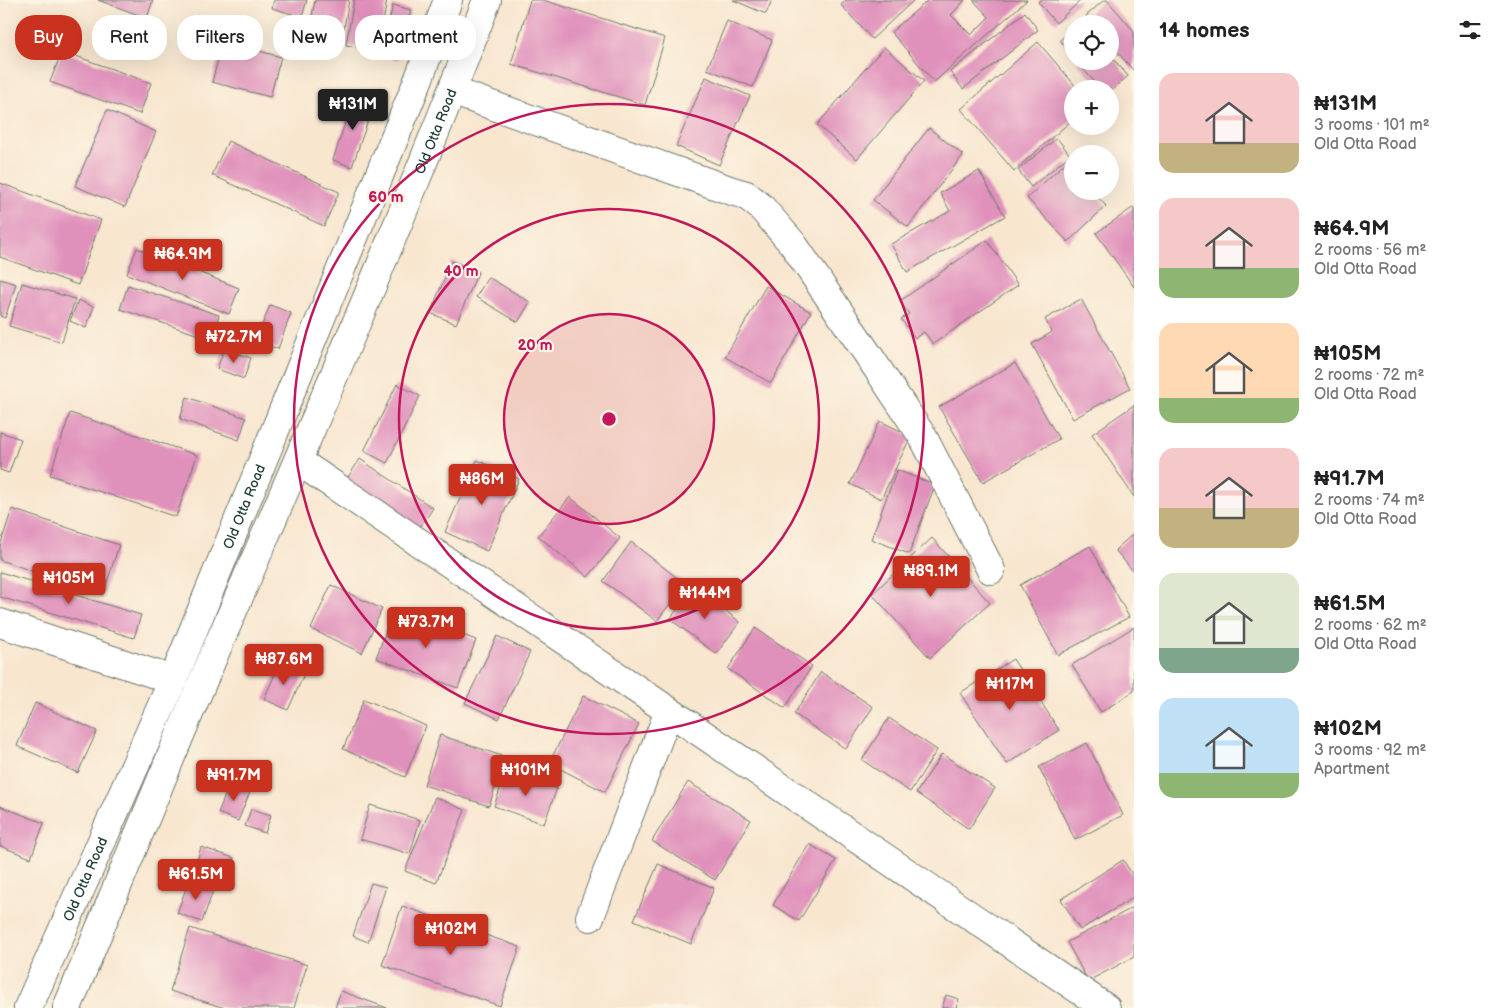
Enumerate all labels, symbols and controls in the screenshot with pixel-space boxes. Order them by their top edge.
chip: Buy [15,15,82,60]
chip: Rent [92,15,167,60]
chip: Filters [177,15,263,60]
chip: New [273,15,345,60]
chip: Apartment [355,15,476,60]
map controls [1064,15,1119,200]
button: locate [1064,15,1119,70]
icon: filters [1456,16,1484,44]
text: 14 homes [1159,18,1250,43]
button: + [1064,80,1119,135]
street label: Old Otta Road [411,86,460,176]
pin: ₦131M [318,88,388,131]
text: ₦131M [1314,91,1377,116]
icon: home [1199,93,1259,153]
text: ₦131M [329,95,377,114]
text: 3 rooms · 101 m² [1314,116,1430,135]
text: Old Otta Road [1314,135,1417,154]
button: − [1064,145,1119,200]
text: 60 m [368,188,404,207]
text: ₦64.9M [1314,216,1389,241]
icon: home [1199,218,1259,278]
pin: ₦64.9M [142,238,224,281]
text: 2 rooms · 56 m² [1314,241,1426,260]
text: ₦64.9M [154,245,212,264]
text: Old Otta Road [1314,260,1417,279]
text: 40 m [443,262,479,281]
pin: ₦72.7M [193,322,275,364]
text: ₦72.7M [206,328,262,347]
text: 20 m [518,336,553,355]
text: ₦105M [1314,341,1381,366]
icon: home [1199,343,1259,403]
text: 2 rooms · 72 m² [1314,366,1424,385]
text: Old Otta Road [1314,385,1417,404]
centre of rings [600,410,618,428]
street label: Old Otta Road [219,462,269,551]
pin: ₦86M [452,464,512,506]
text: ₦91.7M [1314,466,1385,491]
icon: home [1199,468,1259,528]
text: ₦86M [460,470,504,489]
text: 2 rooms · 74 m² [1314,491,1425,510]
text: Old Otta Road [1314,510,1417,529]
pin: ₦89.1M [890,556,972,598]
pin: ₦105M [34,562,104,605]
text: ₦89.1M [904,562,958,581]
text: ₦105M [43,569,95,588]
pin: ₦144M [670,578,740,620]
text: ₦144M [680,584,730,603]
text: ₦61.5M [1314,591,1386,616]
icon: home [1199,593,1259,653]
pin: ₦73.7M [385,606,467,649]
text: ₦73.7M [398,613,454,632]
text: 2 rooms · 62 m² [1314,616,1427,635]
text: Old Otta Road [1314,635,1417,654]
pin: ₦87.6M [243,644,325,686]
text: ₦87.6M [255,650,313,669]
pin: ₦117M [975,668,1045,711]
text: ₦117M [986,675,1034,694]
text: ₦102M [1314,716,1382,741]
icon: home [1199,718,1259,778]
text: 3 rooms · 92 m² [1314,741,1427,760]
pin: ₦101M [491,754,561,797]
pin: ₦91.7M [193,760,275,802]
text: Apartment [1314,760,1390,779]
text: ₦101M [502,761,550,780]
text: ₦91.7M [207,766,261,785]
street label: Old Otta Road [59,834,111,924]
pin: ₦61.5M [155,858,237,901]
text: ₦61.5M [169,865,223,884]
pin: ₦102M [416,914,486,956]
text: ₦102M [425,920,477,939]

